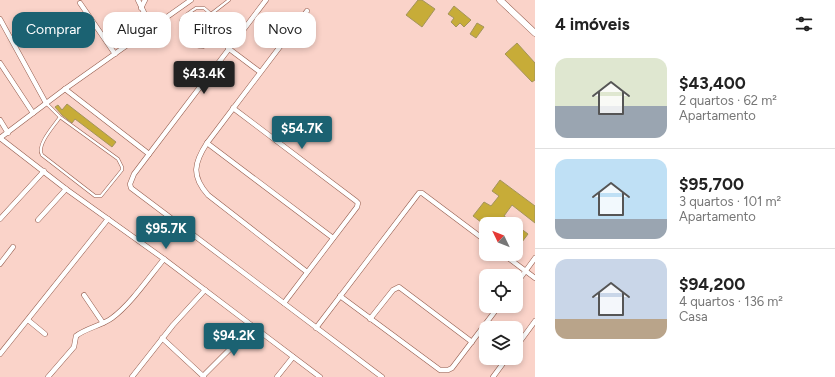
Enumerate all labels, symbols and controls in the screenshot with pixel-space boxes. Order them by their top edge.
chip: Comprar [12,12,95,48]
chip: Alugar [103,12,171,48]
chip: Filtros [179,12,246,48]
chip: Novo [254,12,316,48]
icon: filters [793,13,815,35]
text: 4 imóveis [555,14,630,34]
pin: $43.4K [171,61,237,95]
text: $43.4K [183,66,225,81]
text: $43,400 [679,73,746,93]
icon: home [587,74,635,122]
text: 2 quartos · 62 m² [679,93,777,108]
text: Apartamento [679,108,756,123]
pin: $54.7K [269,116,335,150]
text: $54.7K [281,121,323,136]
text: $95,700 [679,174,744,194]
icon: home [587,175,635,223]
text: 3 quartos · 101 m² [679,194,781,209]
text: Apartamento [679,209,756,224]
pin: $95.7K [133,216,199,250]
north arrow [479,217,523,261]
map controls [479,217,523,365]
text: $95.7K [145,221,187,236]
button: locate [479,269,523,313]
text: $94,200 [679,274,745,294]
icon: home [587,275,635,323]
text: 4 quartos · 136 m² [679,294,783,309]
text: Casa [679,309,708,324]
button: layers [479,321,523,365]
pin: $94.2K [201,323,267,357]
text: $94.2K [213,328,255,343]

